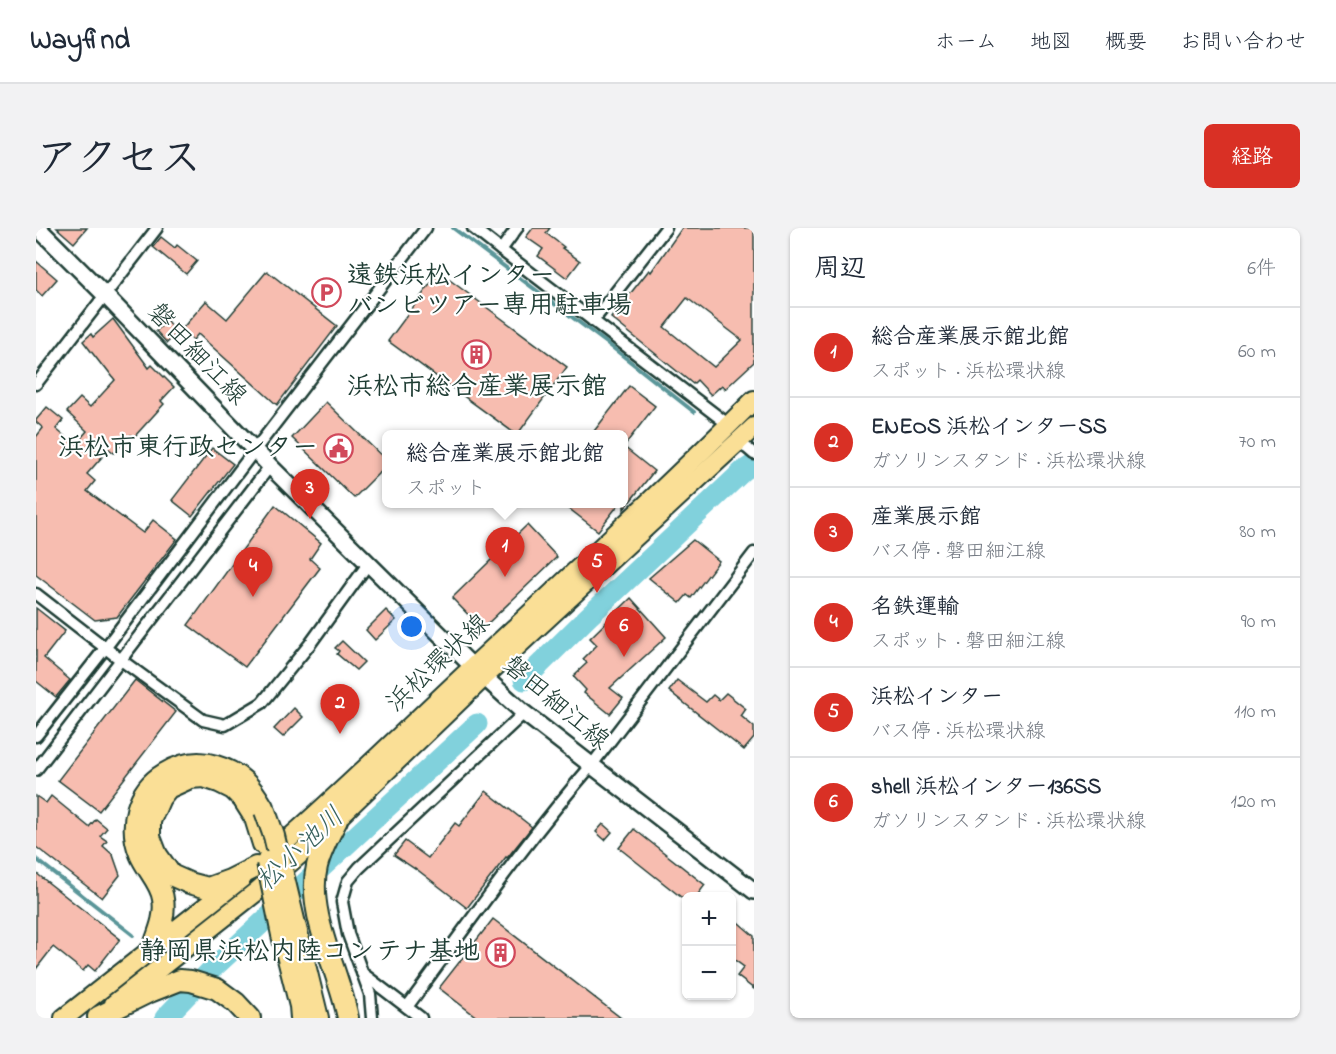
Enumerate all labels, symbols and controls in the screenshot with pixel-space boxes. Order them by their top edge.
text: Wayfind [30,21,130,62]
text: ホーム [935,28,997,58]
text: 地図 [1030,28,1072,58]
text: 概要 [1105,28,1147,58]
text: お問い合わせ [1180,28,1306,58]
button: 経路 [1204,124,1300,188]
text: アクセス [36,130,201,191]
text: 周辺 [814,251,866,289]
text: 6件 [1247,255,1276,284]
place label: 遠鉄浜松インター バンビツアー専用駐車場 [347,258,632,326]
parking icon: 遠鉄浜松インター バンビツアー専用駐車場 [310,276,342,308]
street label: 磐田細江線 [137,295,255,415]
text: 総合産業展示館北館 [871,322,1069,354]
building icon: 浜松市総合産業展示館 [461,338,493,370]
text: 1 [830,338,837,367]
text: 60 m [1238,338,1276,367]
text: スポット · 浜松環状線 [871,358,1065,387]
place label: 浜松市総合産業展示館 [347,369,607,407]
text: ENEOS 浜松インターSS [871,412,1107,444]
text: 2 [829,428,838,457]
text: 70 m [1239,428,1276,457]
place label: 浜松市東行政センター [58,430,318,468]
popup [382,430,628,508]
public building icon: 浜松市東行政センター [323,433,355,465]
text: 総合産業展示館北館 [406,439,604,471]
text: ガソリンスタンド · 浜松環状線 [871,448,1146,477]
pin: 3 [290,470,330,519]
text: スポット [406,475,486,504]
text: 産業展示館 [871,502,981,534]
text: 3 [829,518,838,547]
text: 80 m [1239,518,1276,547]
pin: 1 [486,528,524,577]
text: バス停 · 磐田細江線 [871,538,1045,567]
pin: 5 [578,544,616,593]
pin: 4 [234,548,272,597]
text: 名鉄運輸 [871,592,959,624]
street label: 浜松環状線 [378,606,500,722]
pin: 6 [604,608,644,657]
text: 4 [829,608,838,637]
text: 90 m [1241,608,1276,637]
your location [397,612,426,641]
text: スポット · 磐田細江線 [871,628,1065,657]
street label: 磐田細江線 [493,648,617,760]
text: 浜松インター [871,682,1003,714]
pin: 2 [320,684,360,734]
text: 5 [828,698,839,727]
text: 110 m [1234,698,1276,727]
text: バス停 · 浜松環状線 [871,718,1045,747]
text: shell 浜松インター136SS [871,772,1101,804]
text: 6 [829,788,838,817]
text: 120 m [1231,788,1276,817]
water label: 松小池川 [248,799,354,901]
text: ガソリンスタンド · 浜松環状線 [871,808,1146,837]
map controls [682,892,736,1000]
button: + [682,892,736,946]
place label: 静岡県浜松内陸コンテナ基地 [140,934,480,972]
building icon: 静岡県浜松内陸コンテナ基地 [485,937,517,969]
button: − [682,946,736,1000]

